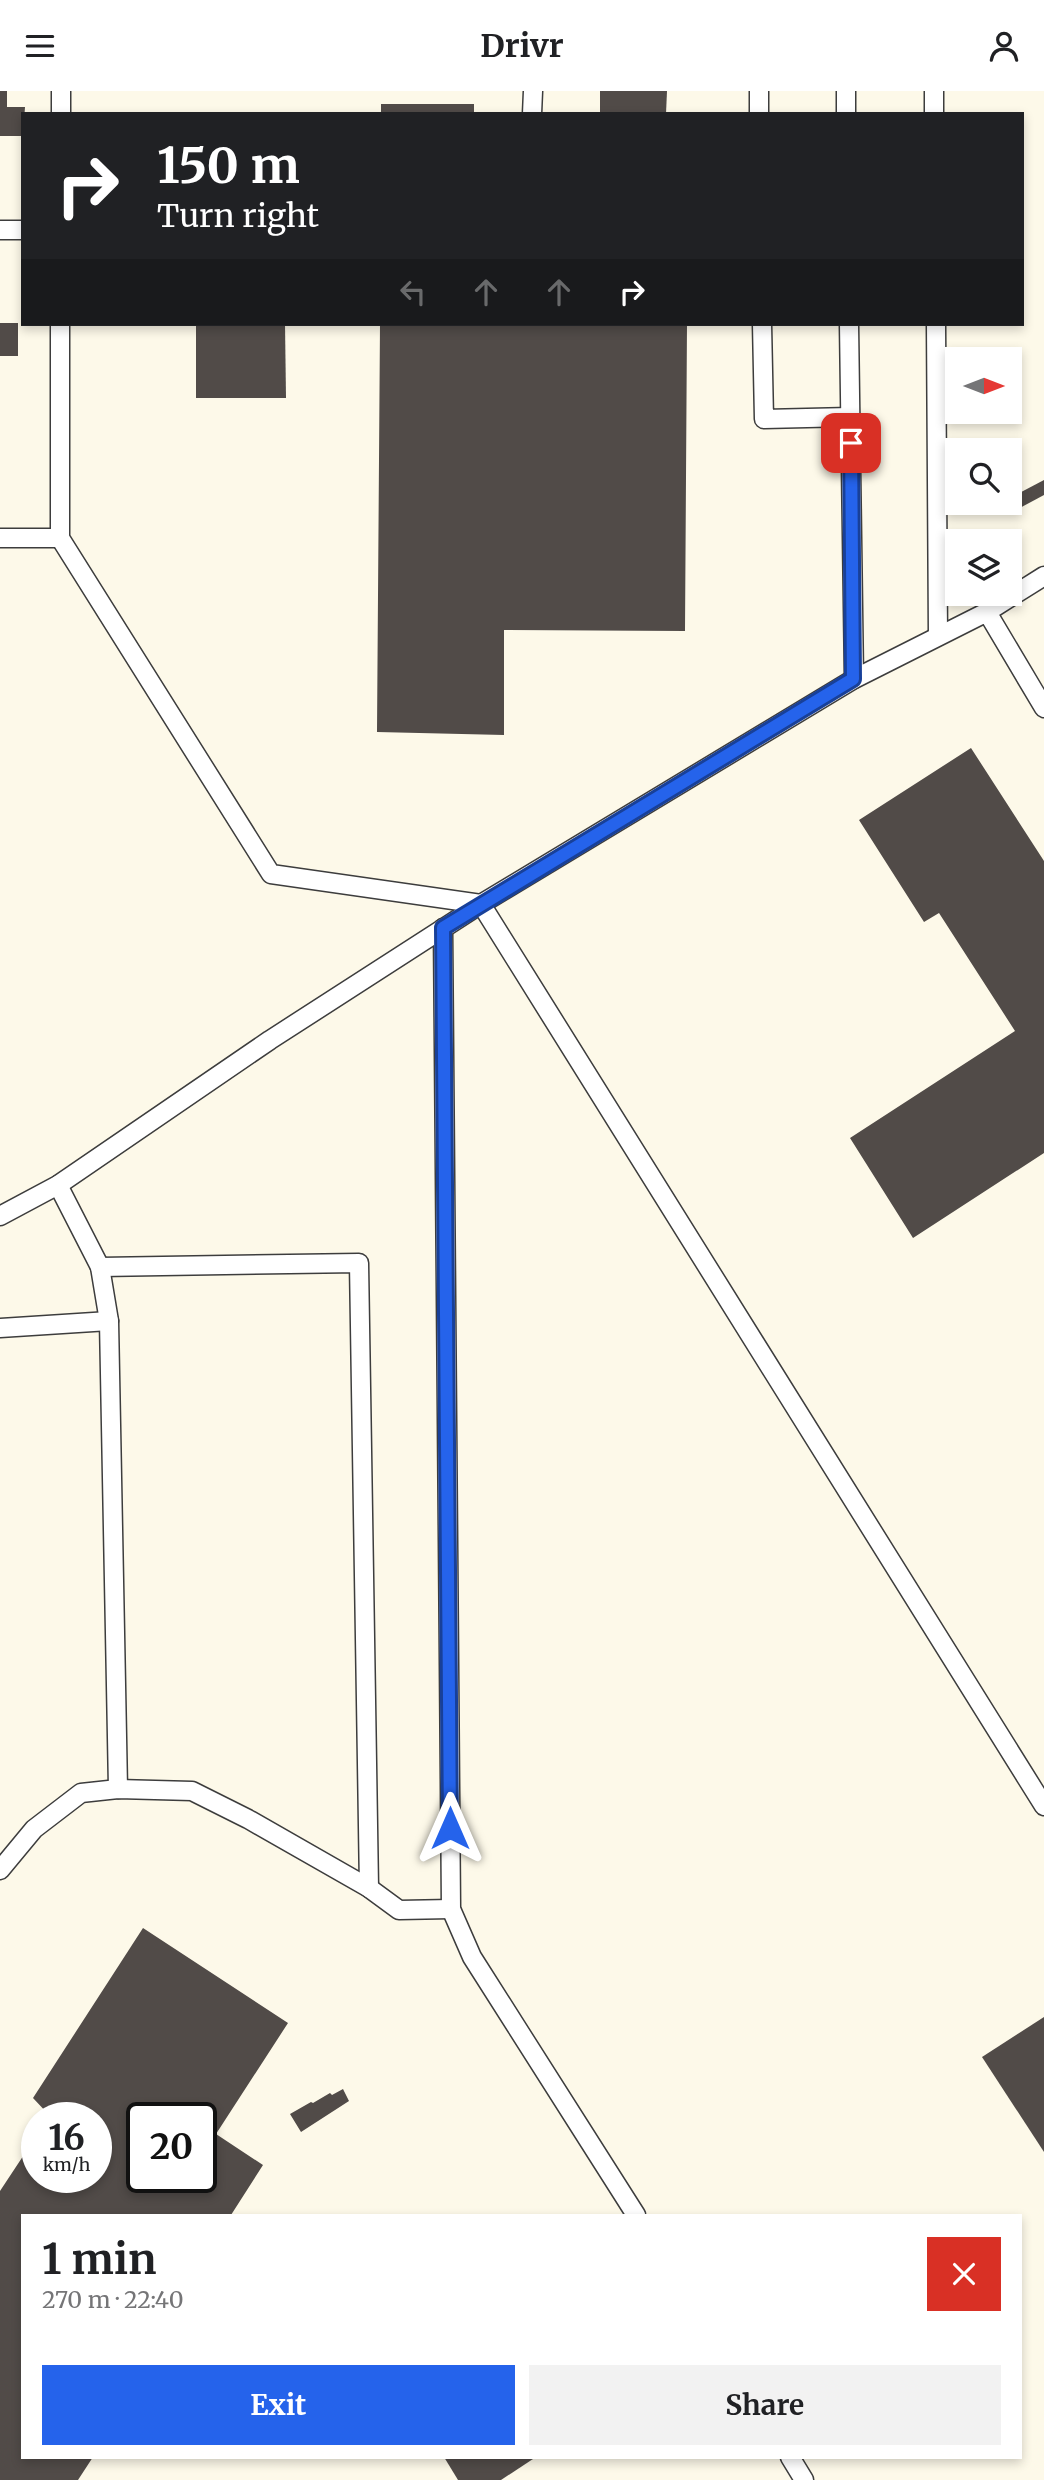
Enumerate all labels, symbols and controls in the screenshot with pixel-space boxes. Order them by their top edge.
text: Drivr [480,26,564,66]
icon: menu [21,27,59,65]
icon: person [985,27,1023,65]
text: 150 m [157,135,300,196]
icon: right [42,140,133,231]
text: Turn right [157,196,319,236]
icon: left [394,273,432,311]
icon: ahead [467,273,505,311]
icon: ahead [540,273,578,311]
icon: right [613,273,651,311]
north arrow [945,347,1022,423]
map controls [945,347,1022,606]
pin [821,413,881,473]
icon: arrive [832,424,870,462]
button: search [945,438,1022,515]
button: layers [945,529,1022,606]
position arrow [413,1791,487,1865]
speed limit sign: 20 [126,2102,217,2193]
text: 16 [48,2116,85,2160]
text: km/h [43,2153,90,2176]
text: 1 min [42,2233,156,2285]
button: close [927,2237,1001,2311]
text: 270 m · 22:40 [42,2285,184,2314]
button: Exit [42,2365,515,2445]
button: Share [529,2365,1001,2445]

